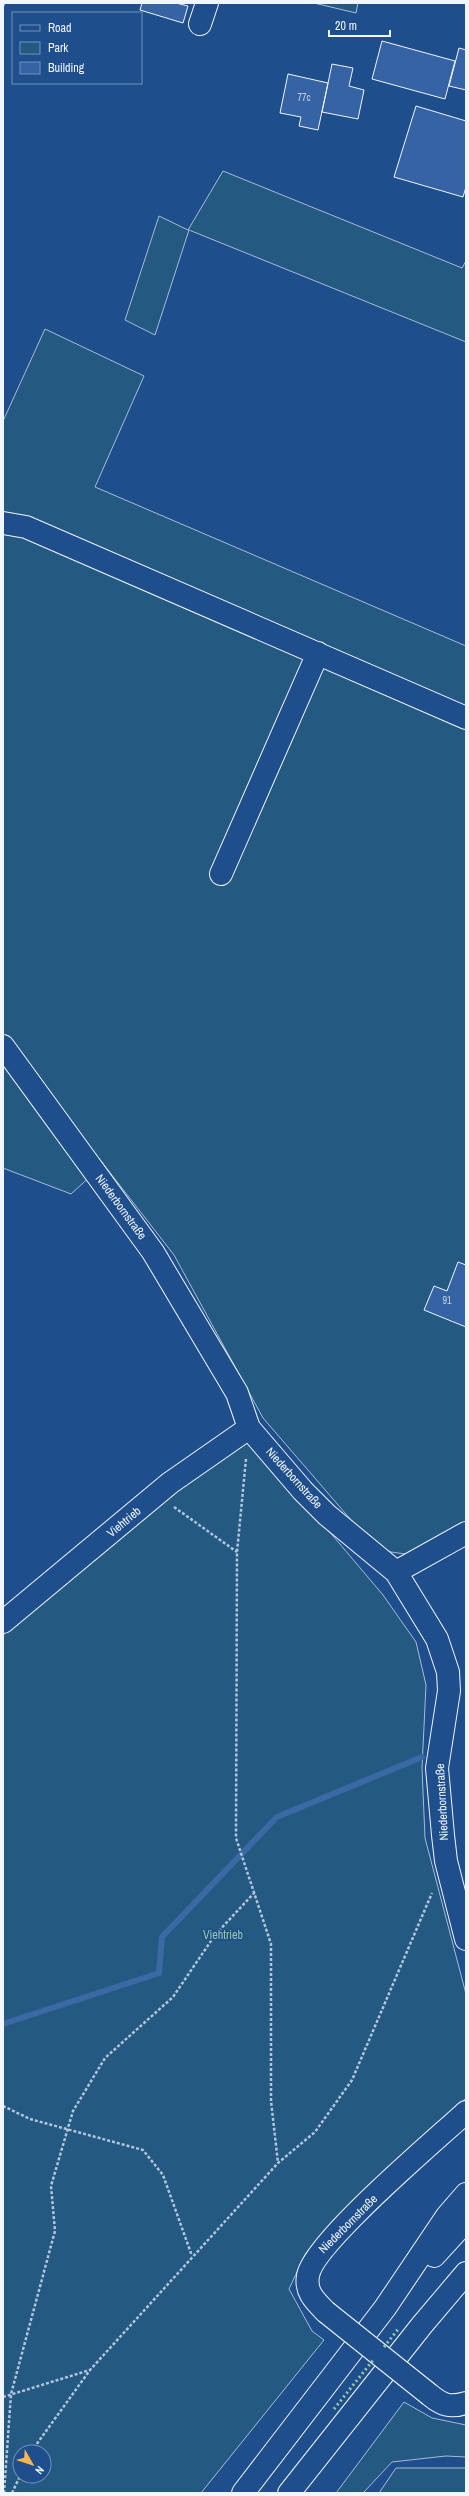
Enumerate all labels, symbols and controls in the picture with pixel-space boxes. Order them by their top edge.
legend [12,12,142,84]
scale bar [329,12,390,38]
text: 20 m [335,18,357,34]
text: Road [48,20,72,36]
text: Park [48,40,68,56]
text: Building [48,60,85,76]
house number: 77c [297,91,311,104]
street label: Niederbornstraße [92,1171,150,1243]
house number: 91 [442,1294,452,1307]
street label: Niederbornstraße [262,1444,326,1512]
street label: Viehtrieb [104,1503,144,1541]
street label: Niederbornstraße [432,1763,452,1841]
park label: Viehtrieb [203,1927,243,1943]
street label: Niederbornstraße [315,2191,381,2257]
north arrow [12,2444,52,2484]
text: N [32,2463,47,2477]

